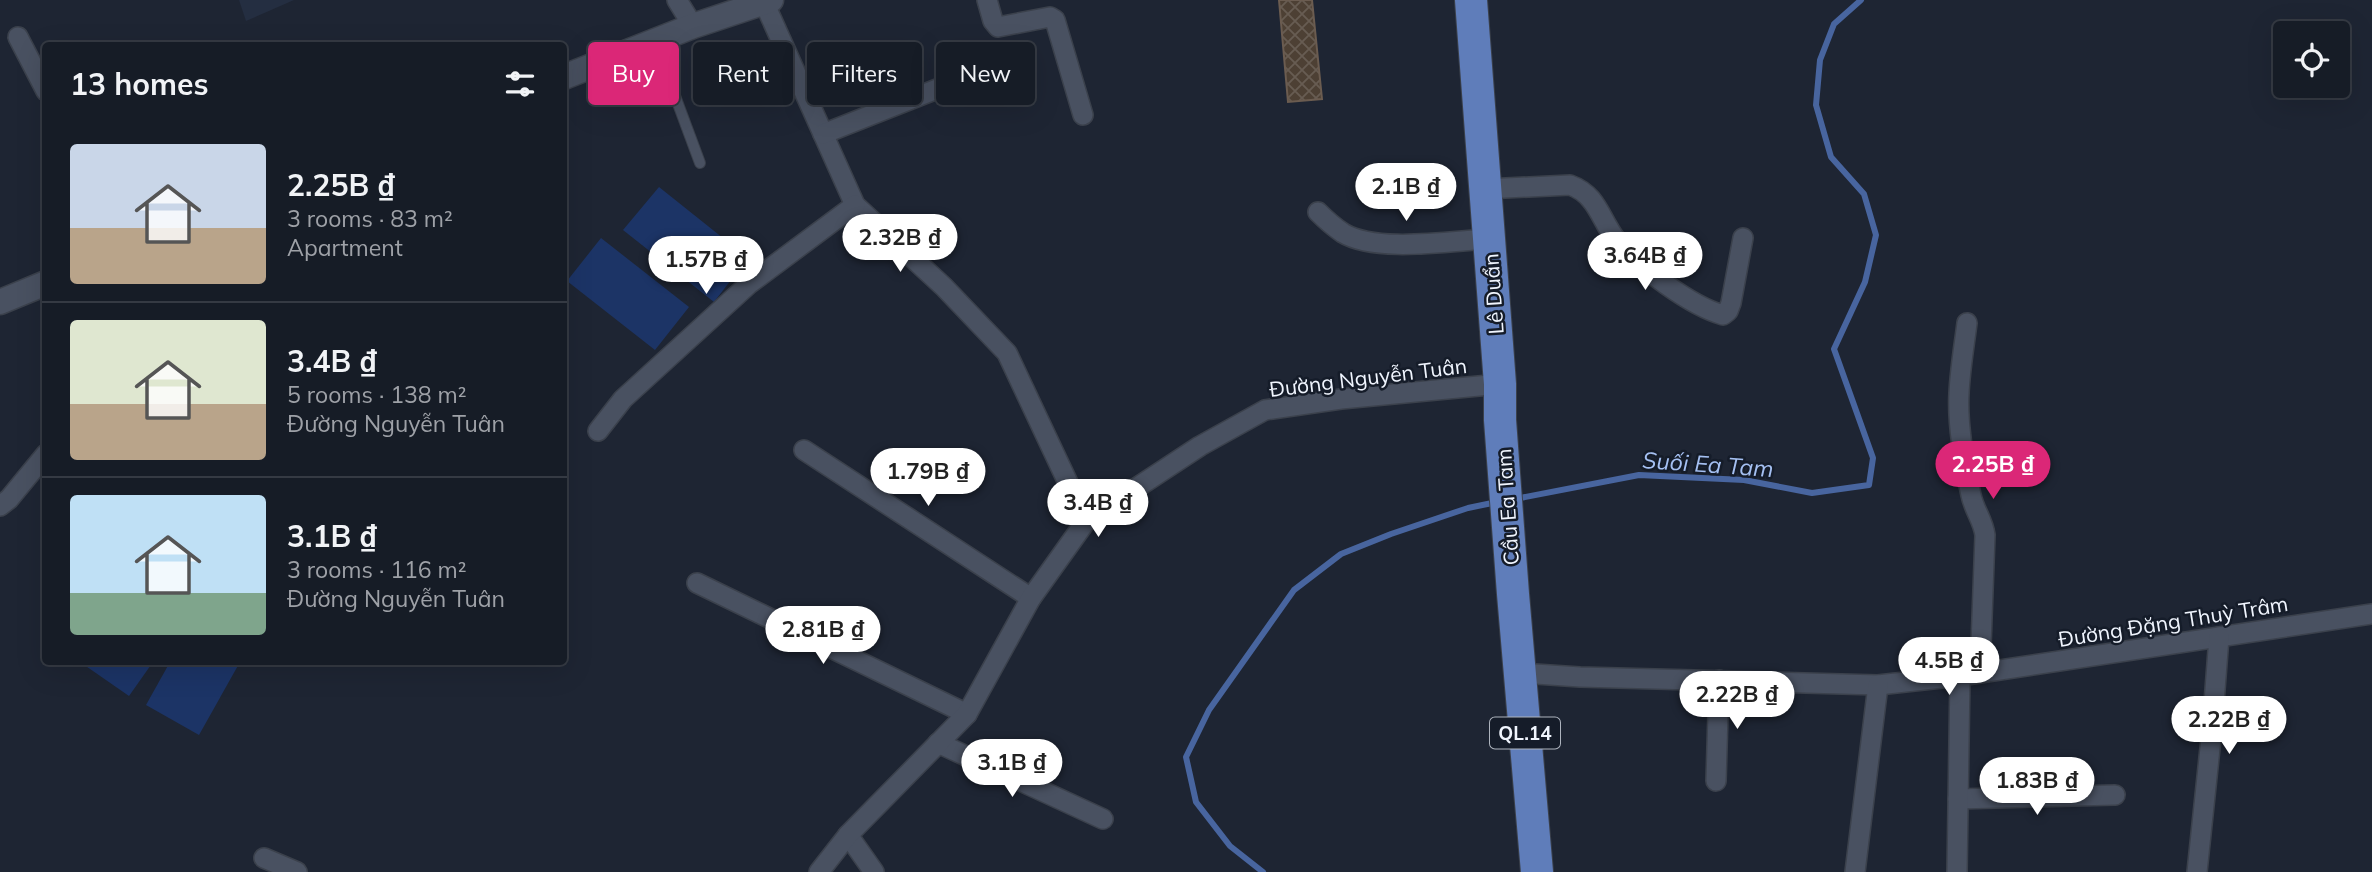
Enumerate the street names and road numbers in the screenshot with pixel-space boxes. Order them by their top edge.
street label: Lê Duẩn [1477,253,1509,335]
street label: Đường Nguyễn Tuân [1268,352,1468,402]
street label: Cầu Ea Tam [1490,448,1524,566]
street label: Đường Đặng Thuỳ Trâm [2056,590,2290,652]
road number: QL.14 [1490,718,1560,748]

